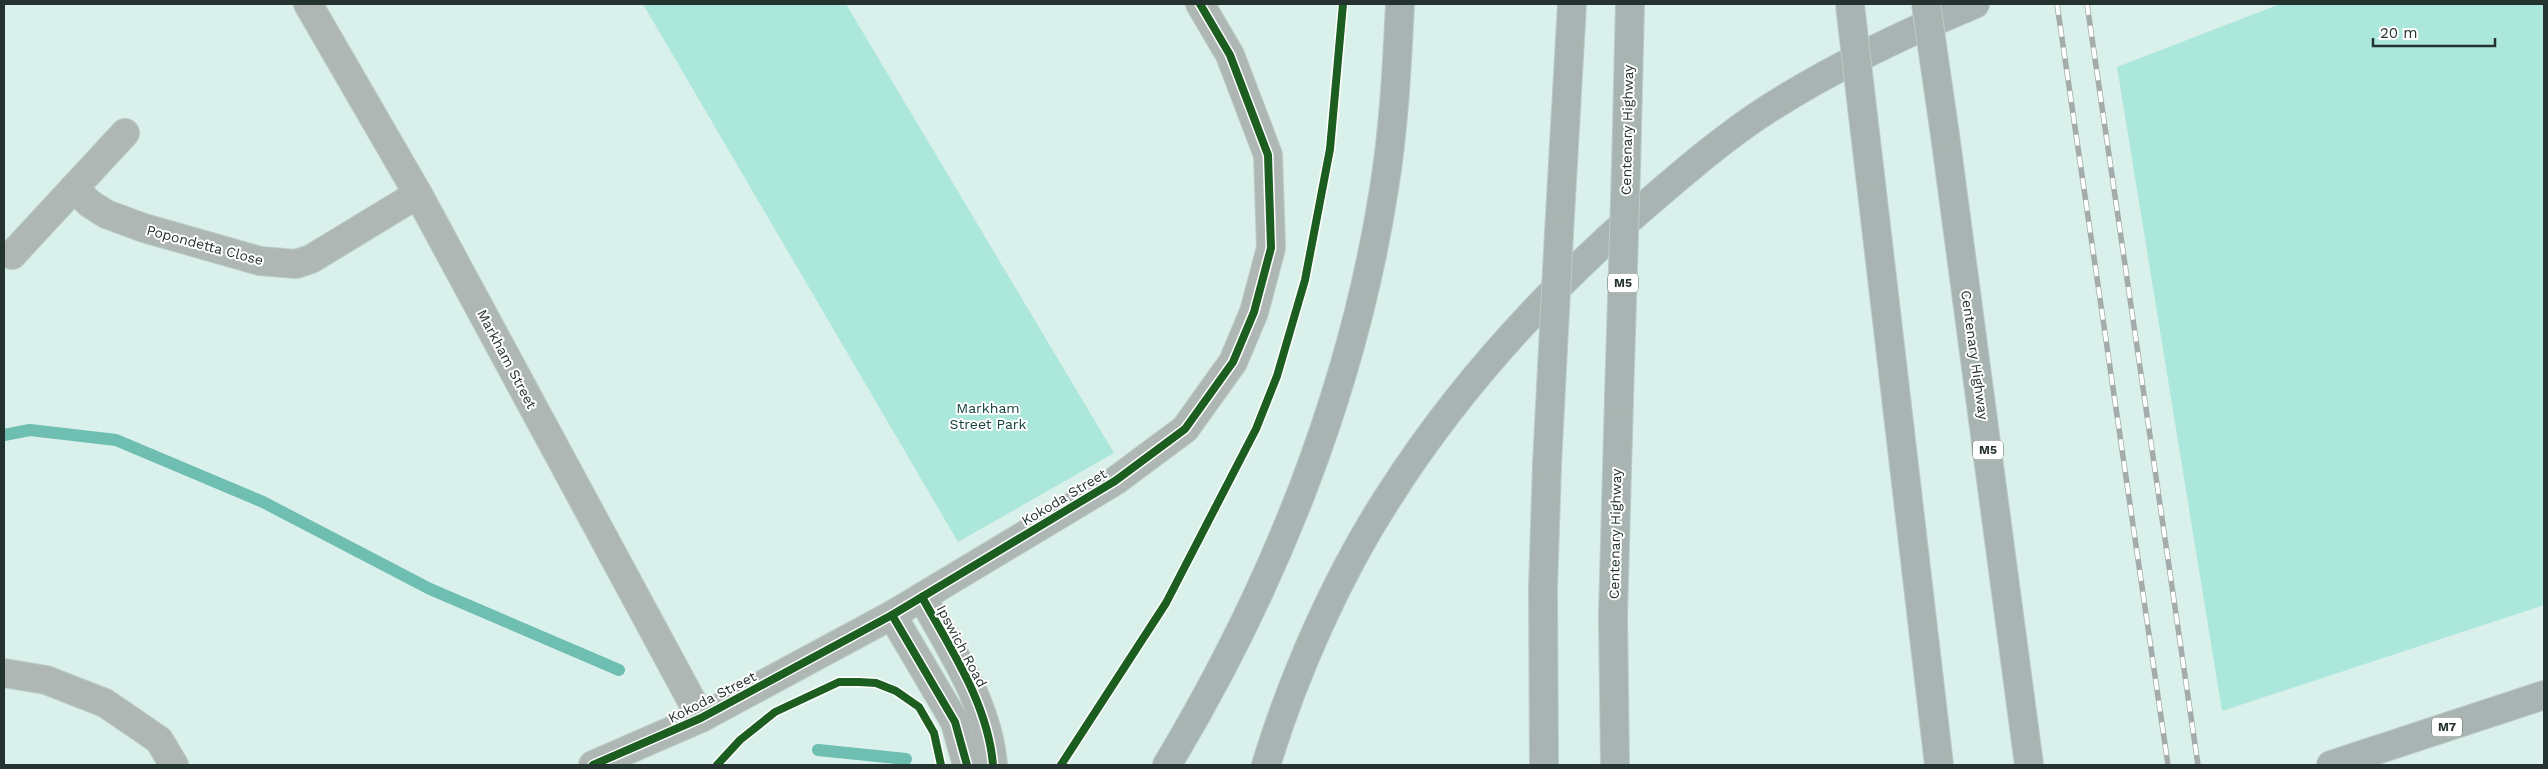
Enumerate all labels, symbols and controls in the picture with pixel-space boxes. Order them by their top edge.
scale bar [2373,15,2496,47]
text: 20 m [2380,24,2418,42]
street label: Centenary Highway [1618,64,1636,195]
street label: Popondetta Close [145,222,265,268]
road number: M5 [1608,274,1638,292]
street label: Centenary Highway [1958,289,1992,421]
street label: Markham Street [474,307,540,412]
park label: Markham Street Park [949,400,1027,432]
road number: M5 [1973,440,2003,460]
street label: Kokoda Street [1019,465,1110,529]
street label: Centenary Highway [1606,468,1624,599]
street label: Ipswich Road [934,602,990,690]
street label: Kokoda Street [665,668,759,726]
road number: M7 [2432,718,2462,736]

